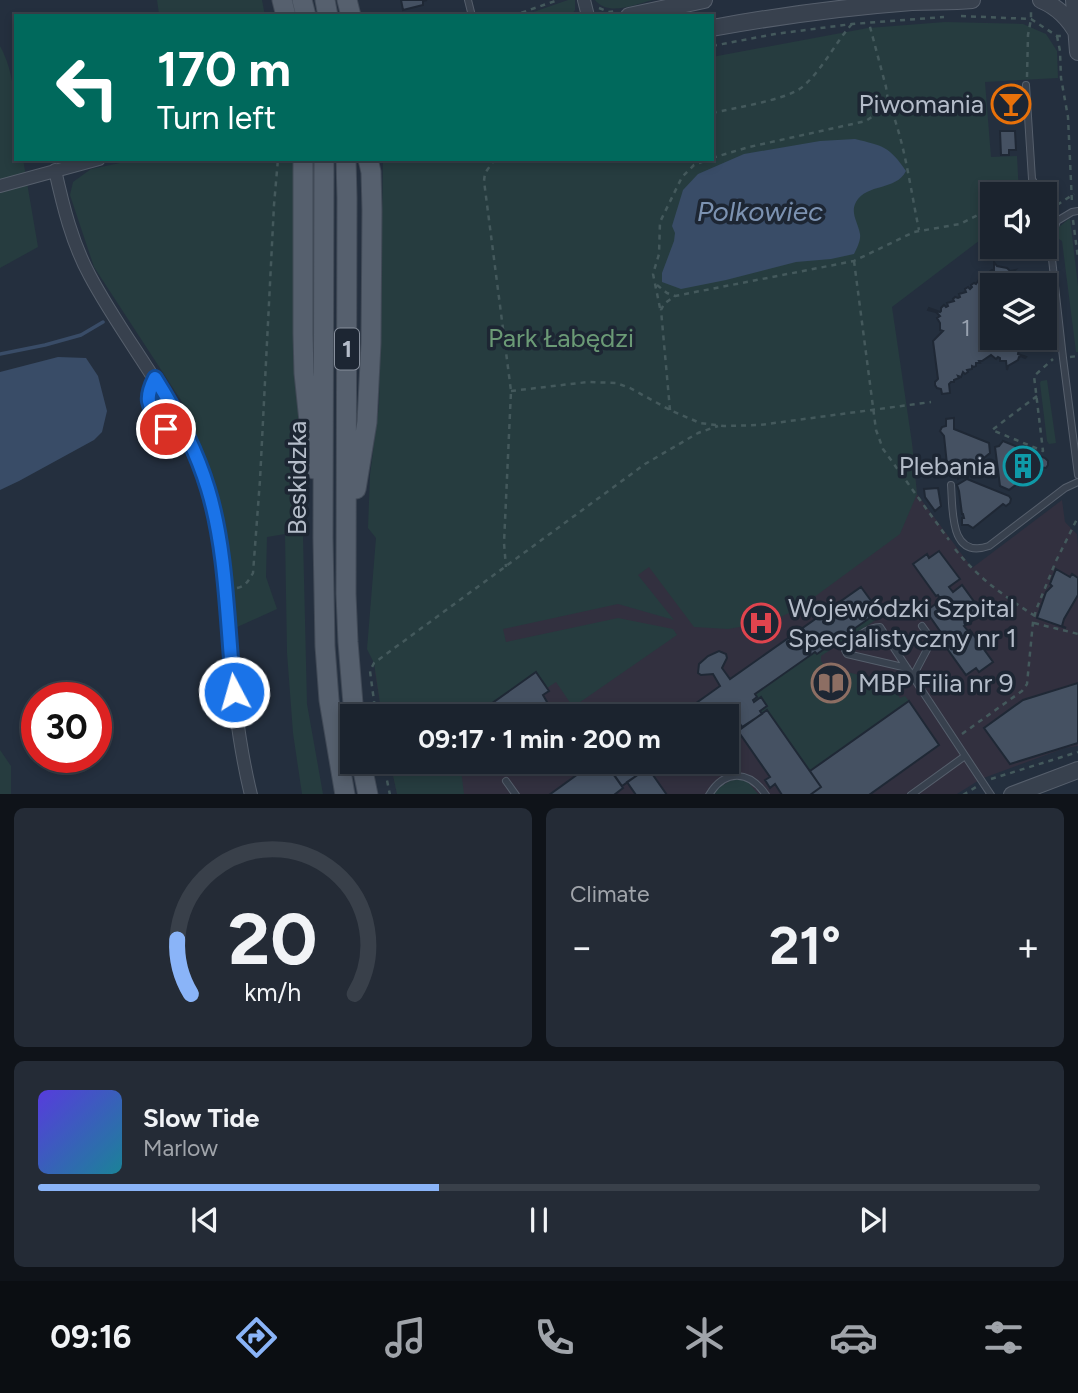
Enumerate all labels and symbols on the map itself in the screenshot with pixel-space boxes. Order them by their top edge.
bar icon: Piwomania [990,83,1032,125]
place label: Piwomania [859,88,984,120]
water label: Polkowiec [697,194,823,228]
house number: 1 [961,314,971,342]
park label: Park Łabędzi [488,322,634,354]
road number: 1 [335,328,359,370]
pin [136,399,196,459]
street label: Beskidzka [281,421,313,535]
building icon: Plebania [1002,445,1044,487]
place label: Plebania [899,450,996,482]
place label: Wojewódzki Szpital Specjalistyczny nr 1 [788,592,1017,654]
hospital icon: Wojewódzki Szpital Specjalistyczny nr 1 [740,602,782,644]
position arrow [197,655,271,729]
library icon: MBP Filia nr 9 [810,662,852,704]
place label: MBP Filia nr 9 [858,667,1013,699]
speed limit sign: 30 [21,682,112,773]

